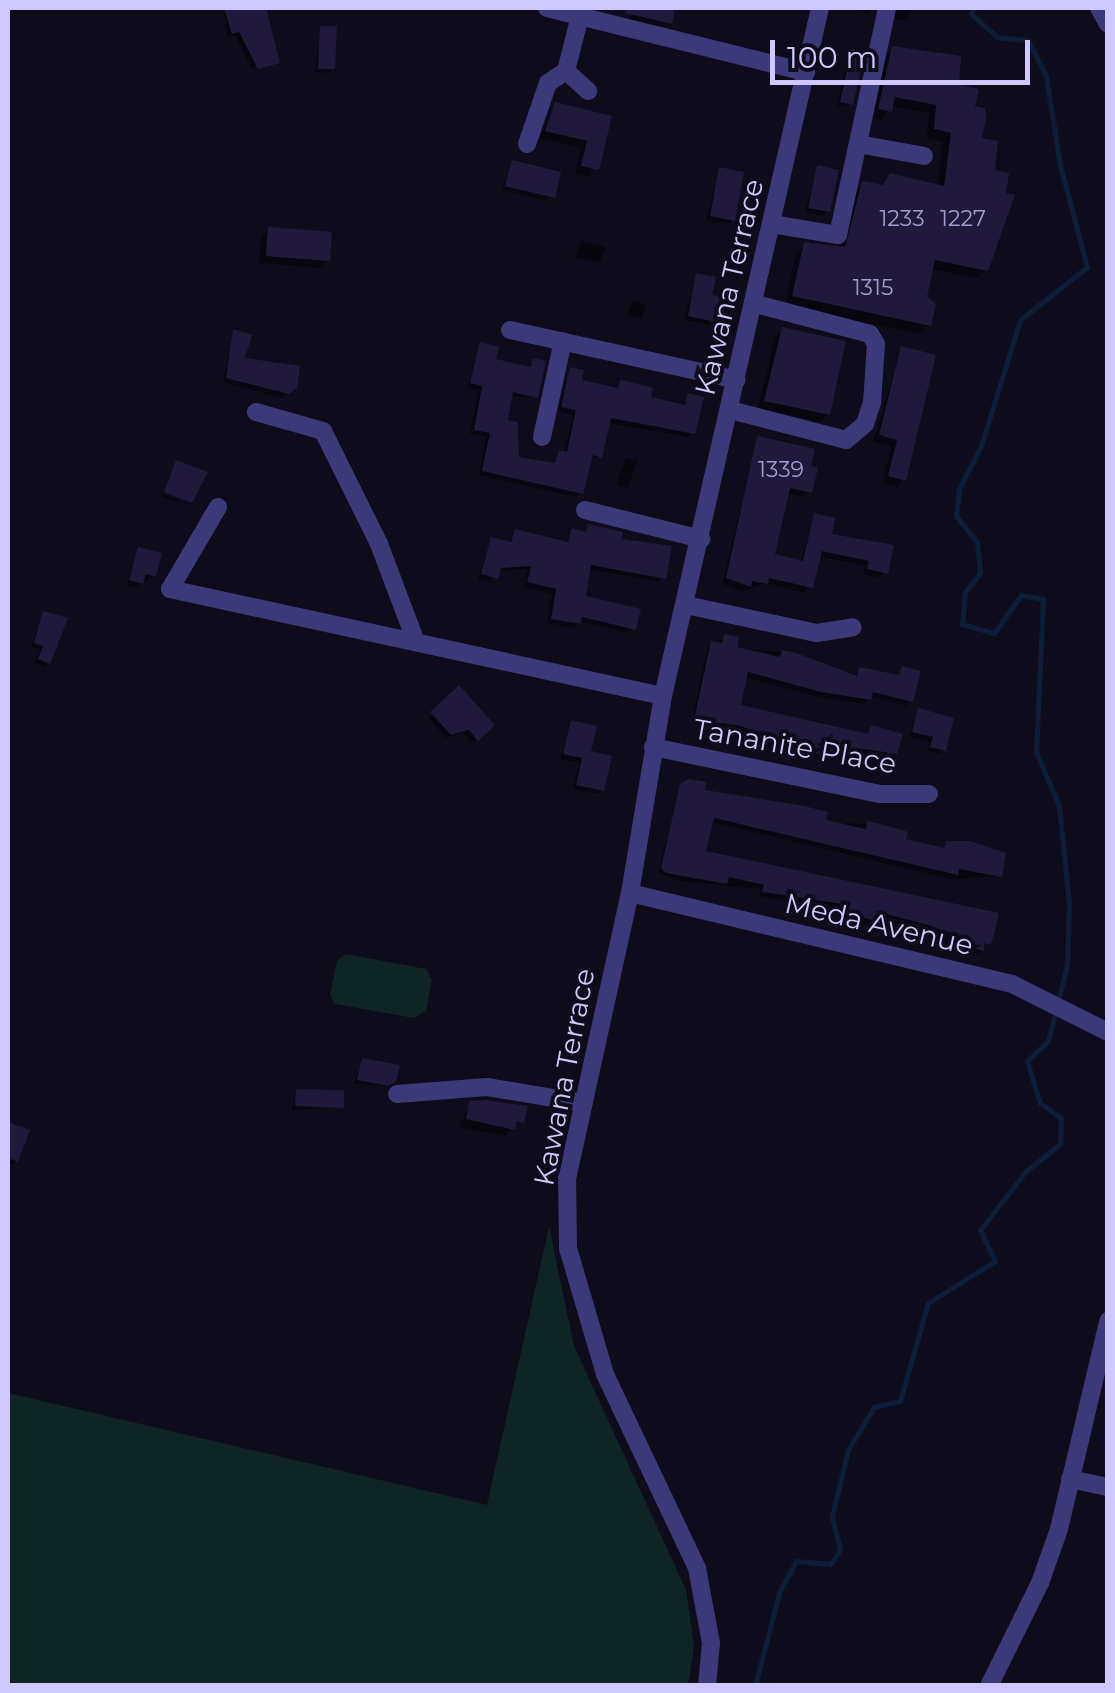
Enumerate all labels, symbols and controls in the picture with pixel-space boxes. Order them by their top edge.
scale bar [775,20,1035,82]
text: 100 m [787,39,877,76]
street label: Kawana Terrace [688,176,770,398]
house number: 1233 [879,206,925,232]
house number: 1227 [940,206,986,232]
house number: 1315 [853,275,893,301]
house number: 1339 [758,457,804,483]
street label: Tananite Place [691,712,899,780]
street label: Meda Avenue [782,886,976,962]
street label: Kawana Terrace [526,966,602,1188]

